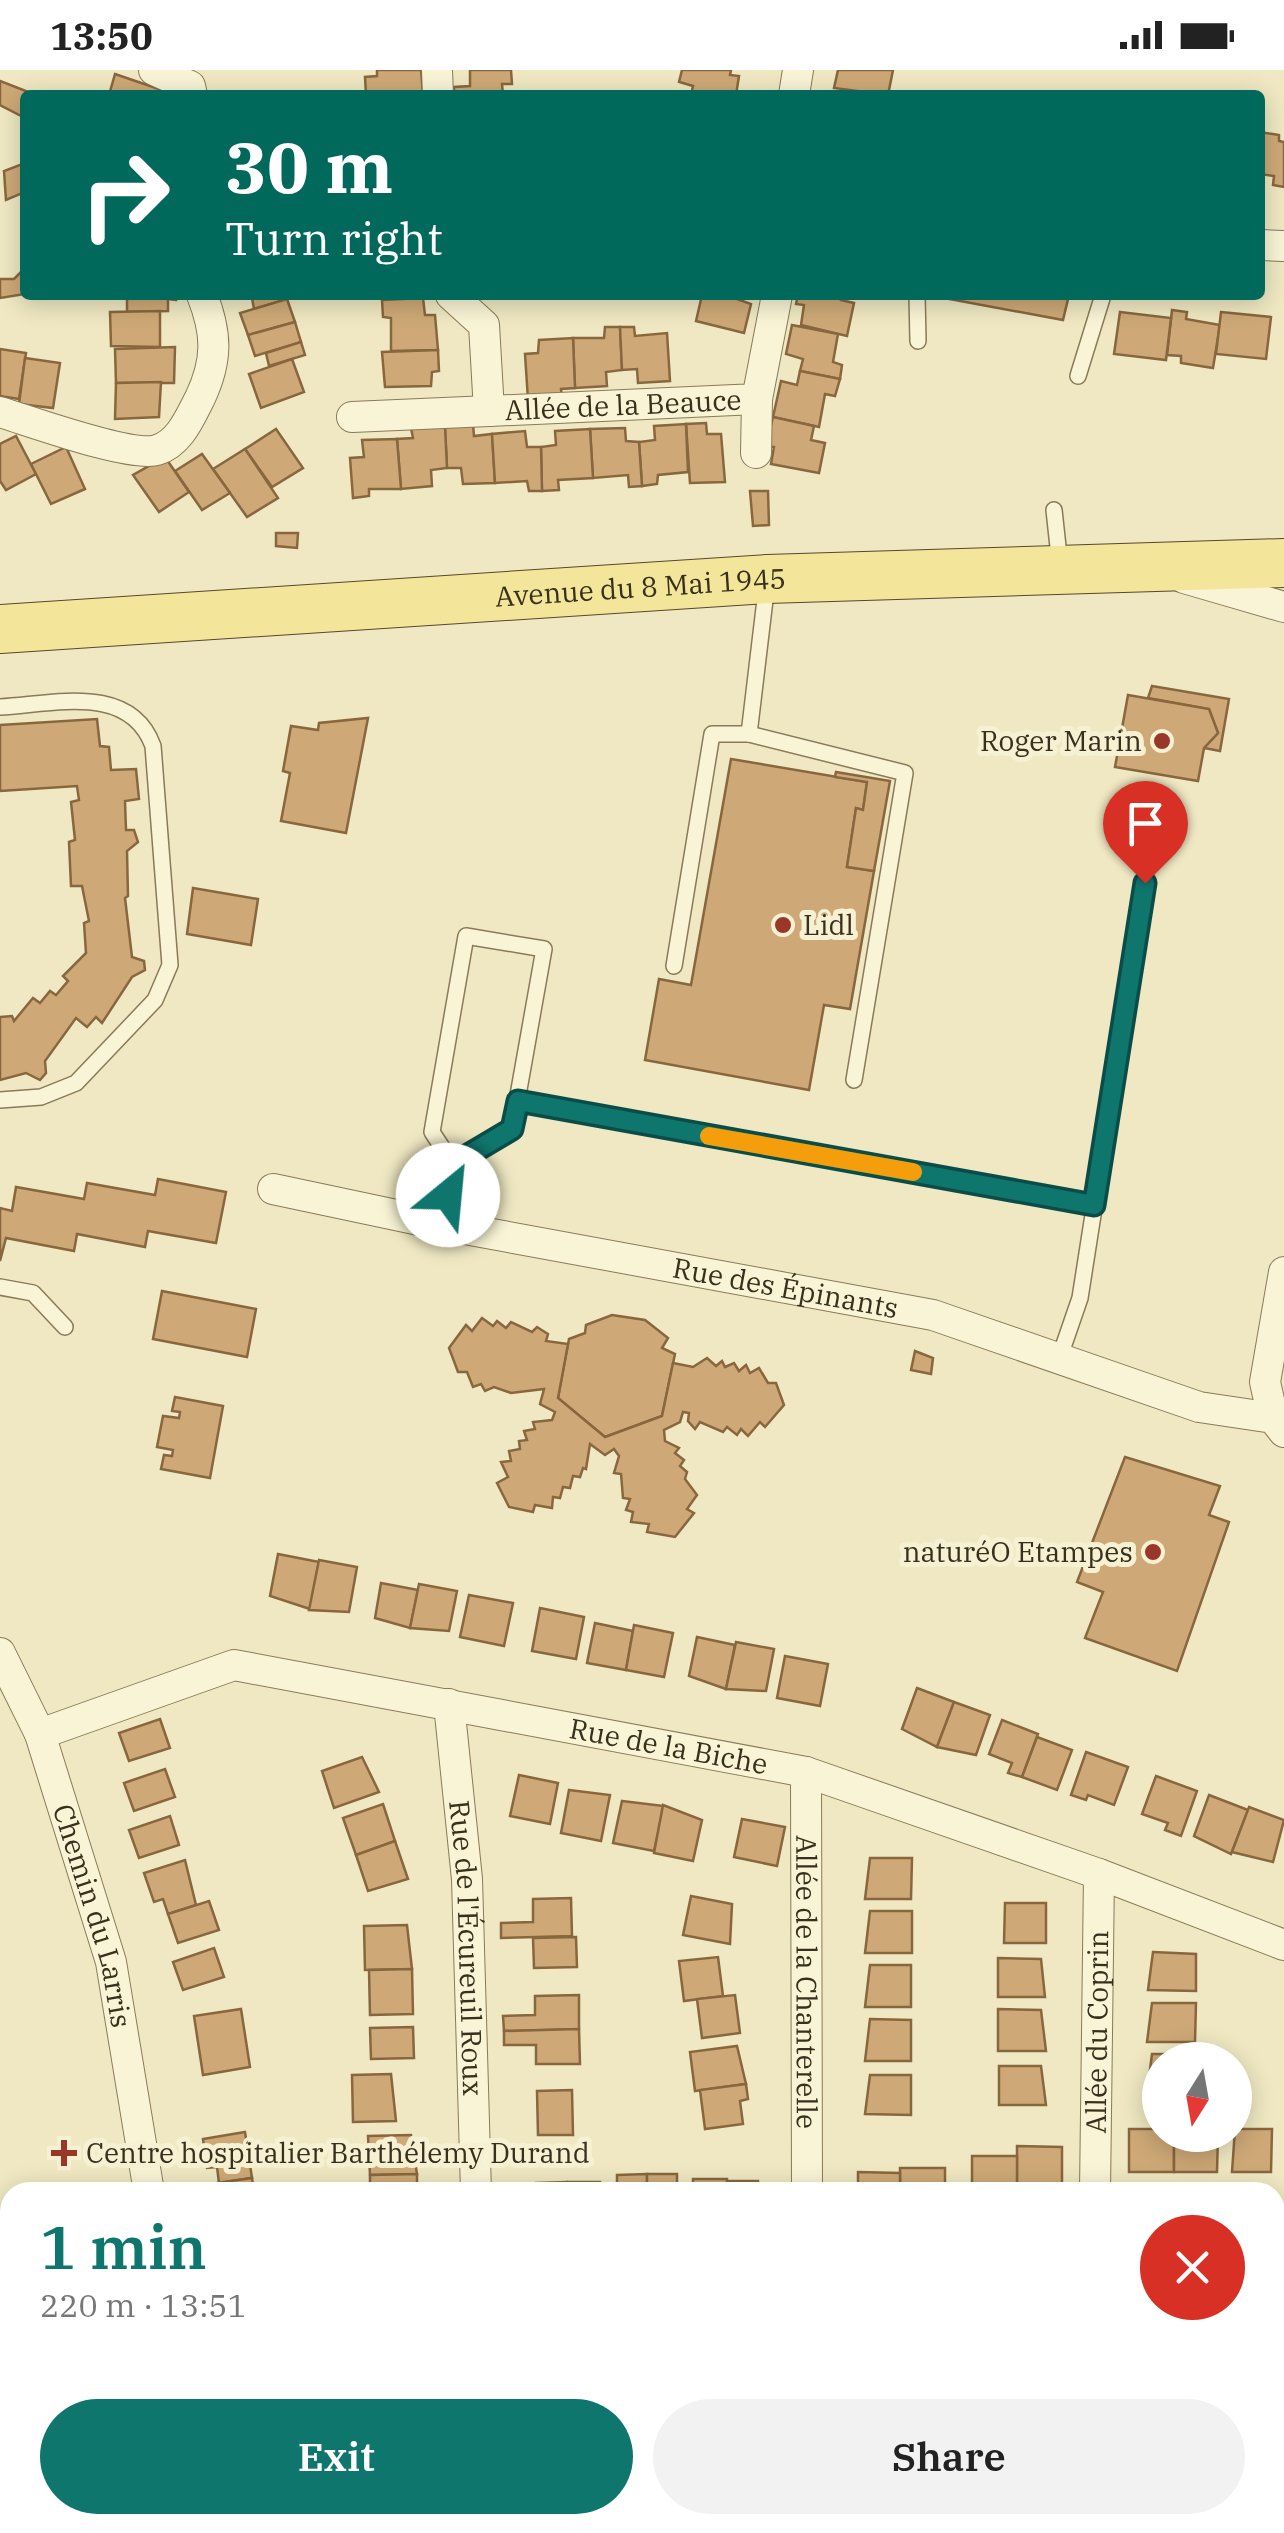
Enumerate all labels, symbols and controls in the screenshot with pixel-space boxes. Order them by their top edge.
text: 13:50 [50,11,153,60]
text: 30 m [225,121,393,212]
icon: right [60,130,190,260]
text: Turn right [225,209,443,267]
street label: Allée de la Beauce [504,381,742,428]
street label: Avenue du 8 Mai 1945 [494,559,787,615]
place label: Roger Marin [980,722,1142,759]
marker: Roger Marin [1151,730,1173,752]
pin [1103,781,1188,884]
icon: arrive [1118,796,1173,851]
place label: Lidl [803,906,854,943]
marker: Lidl [772,914,794,936]
position arrow [396,1143,500,1247]
street label: Rue des Épinants [670,1249,901,1326]
place label: naturéO Etampes [903,1533,1133,1570]
marker: naturéO Etampes [1142,1541,1164,1563]
street label: Rue de la Biche [567,1709,771,1782]
street label: Rue de l'Écureuil Roux [441,1798,492,2097]
street label: Chemin du Larris [45,1799,141,2030]
street label: Allée de la Chanterelle [788,1835,826,2129]
street label: Allée du Coprin [1077,1930,1116,2134]
north arrow [1142,2042,1252,2152]
map controls [1142,2042,1252,2152]
place label: Centre hospitalier Barthélemy Durand [86,2134,590,2171]
marker: Centre hospitalier Barthélemy Durand [51,2140,77,2166]
text: 1 min [40,2207,207,2286]
button: close [1140,2215,1245,2320]
text: 220 m · 13:51 [40,2284,247,2326]
button: Exit [40,2399,633,2514]
button: Share [653,2399,1245,2514]

